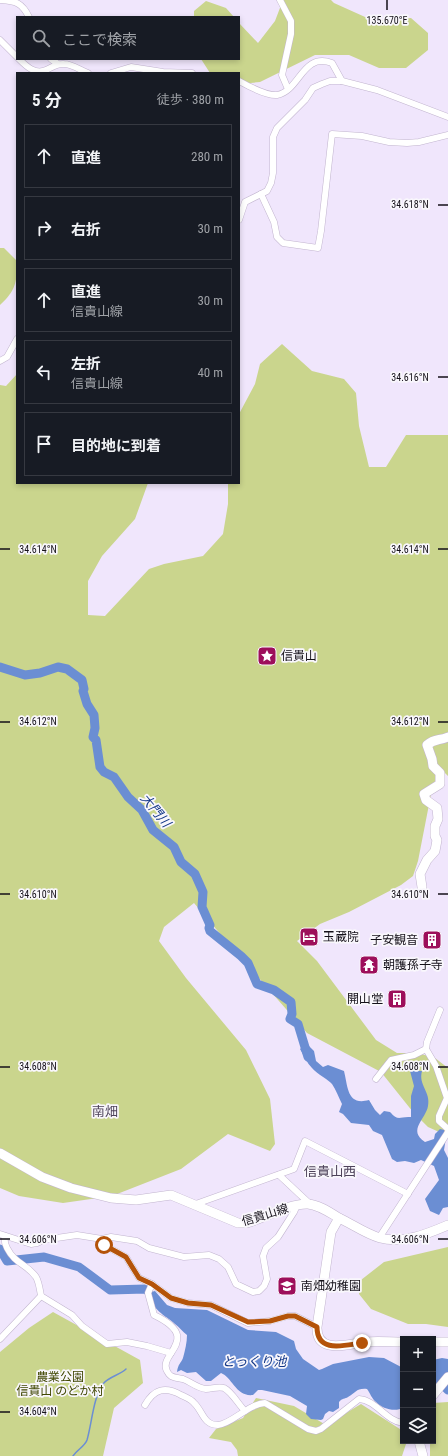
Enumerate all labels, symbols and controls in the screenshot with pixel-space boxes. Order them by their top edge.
text: 135.670°E [367,15,408,26]
search box [16,16,240,60]
icon: search [30,27,52,49]
text: ここで検索 [62,31,137,49]
text: 5 分 [32,90,62,110]
text: 徒歩 · 380 m [157,92,224,107]
icon: ahead [33,145,55,167]
text: 直進 [71,149,101,167]
text: 280 m [191,149,223,164]
text: 34.618°N [391,199,429,210]
icon: right [33,217,55,239]
text: 右折 [71,221,101,239]
text: 30 m [197,221,223,236]
text: 直進 [71,283,101,301]
icon: ahead [33,289,55,311]
text: 30 m [197,293,223,308]
text: 信貴山線 [71,304,123,319]
text: 左折 [71,355,101,373]
icon: left [33,361,55,383]
text: 40 m [197,365,223,380]
text: 34.616°N [391,372,429,383]
text: 信貴山線 [71,376,123,391]
icon: arrive [33,433,55,455]
text: 目的地に到着 [71,437,161,455]
text: 34.614°N [19,544,57,555]
text: 34.614°N [391,544,429,555]
place icon: 信貴山 [256,645,278,667]
place label: 信貴山 [281,649,317,663]
text: 34.612°N [19,716,57,727]
text: 34.612°N [391,716,429,727]
water label: 大門川 [137,791,175,832]
text: 34.610°N [19,889,57,900]
text: 34.610°N [391,889,429,900]
hotel icon: 玉蔵院 [298,926,320,948]
building icon: 子安観音 [421,929,443,951]
place label: 玉蔵院 [323,930,359,944]
place label: 子安観音 [370,933,418,947]
temple icon: 朝護孫子寺 [358,954,380,976]
place label: 朝護孫子寺 [383,958,443,972]
building icon: 開山堂 [386,988,408,1010]
place label: 開山堂 [347,992,383,1006]
text: 34.608°N [19,1061,57,1072]
text: 34.608°N [391,1061,429,1072]
district label: 南畑 [92,1104,118,1119]
district label: 信貴山西 [304,1164,356,1179]
street label: 信貴山線 [240,1201,290,1229]
text: 34.606°N [19,1234,57,1245]
text: 34.606°N [391,1234,429,1245]
route start [95,1236,113,1254]
school or university icon: 南畑幼稚園 [276,1275,298,1297]
place label: 南畑幼稚園 [301,1279,361,1293]
route end [353,1334,371,1352]
map controls [400,1336,436,1444]
button: + [400,1336,436,1372]
water label: とっくり池 [222,1354,288,1369]
park label: 農業公園 信貴山 のどか村 [17,1370,104,1398]
button: − [400,1372,436,1408]
text: 34.604°N [19,1406,57,1417]
button: layers [400,1408,436,1444]

